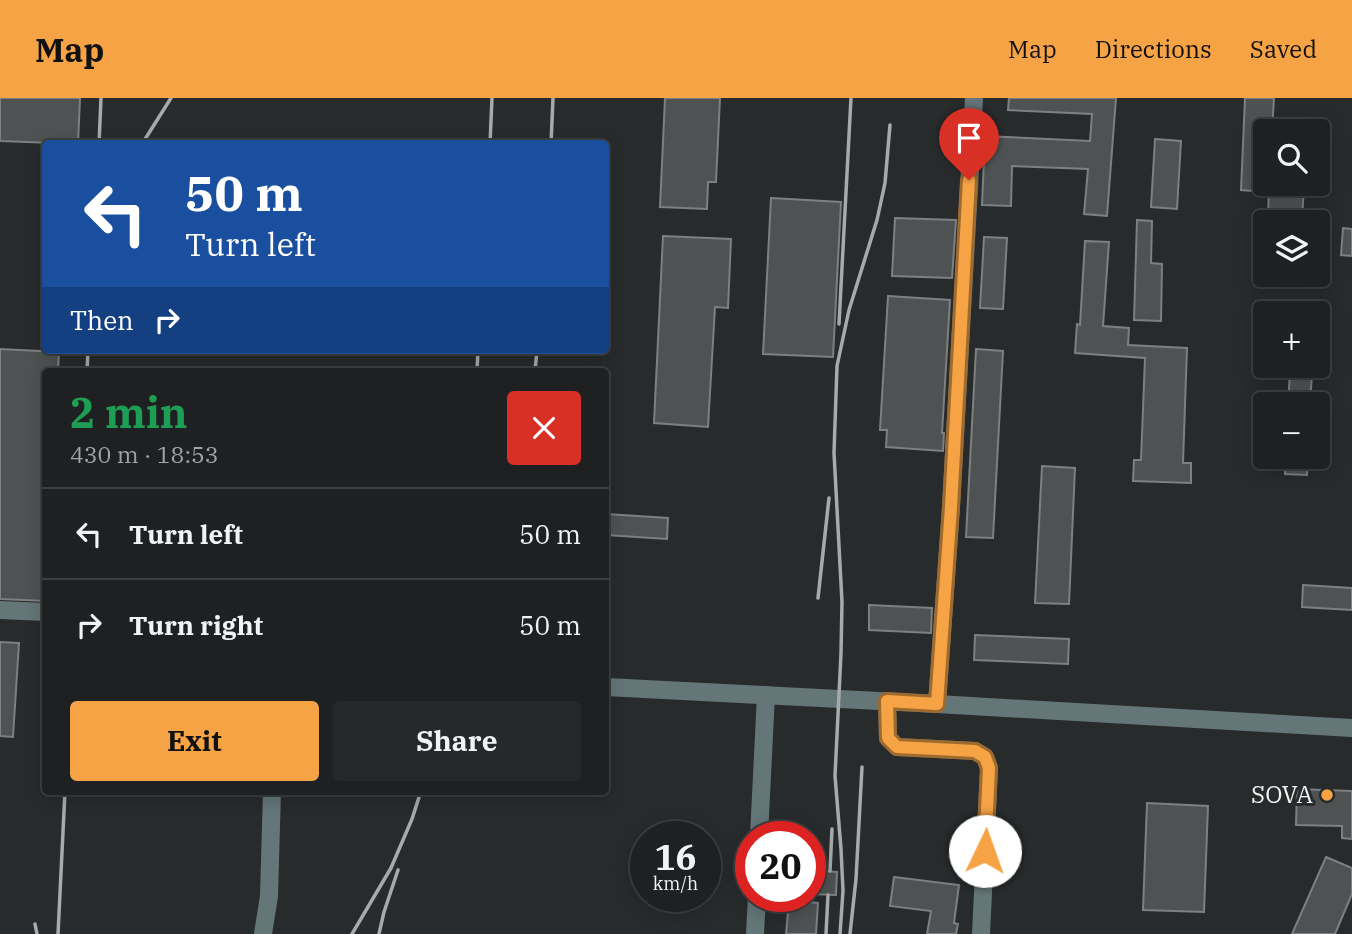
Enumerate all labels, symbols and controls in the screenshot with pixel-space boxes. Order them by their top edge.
text: Map [35,28,104,71]
text: Map [1008,33,1057,65]
text: Directions [1095,33,1212,65]
text: Saved [1250,33,1317,65]
pin [939,108,999,180]
icon: arrive [950,119,988,157]
map controls [1253,119,1330,469]
button: search [1253,119,1330,196]
text: 50 m [185,161,303,224]
icon: left [70,168,161,259]
button: layers [1253,210,1330,287]
text: Turn left [185,223,316,265]
icon: right [148,301,186,339]
button: + [1253,301,1330,378]
text: Then [70,303,134,337]
text: 2 min [70,385,188,440]
button: close [507,391,581,465]
button: − [1253,392,1330,469]
text: 430 m · 18:53 [70,439,219,469]
icon: left [70,515,108,553]
text: Turn left [129,517,243,551]
text: 50 m [519,517,581,551]
icon: right [70,606,108,644]
text: Turn right [129,608,263,642]
text: 50 m [519,608,581,642]
button: Exit [70,701,319,781]
button: Share [333,701,581,781]
place label: SOVA [1251,778,1314,810]
marker: SOVA [1319,787,1335,803]
position arrow [948,814,1022,888]
speed limit sign: 20 [735,821,826,912]
text: 16 [654,834,697,880]
text: km/h [653,872,698,895]

